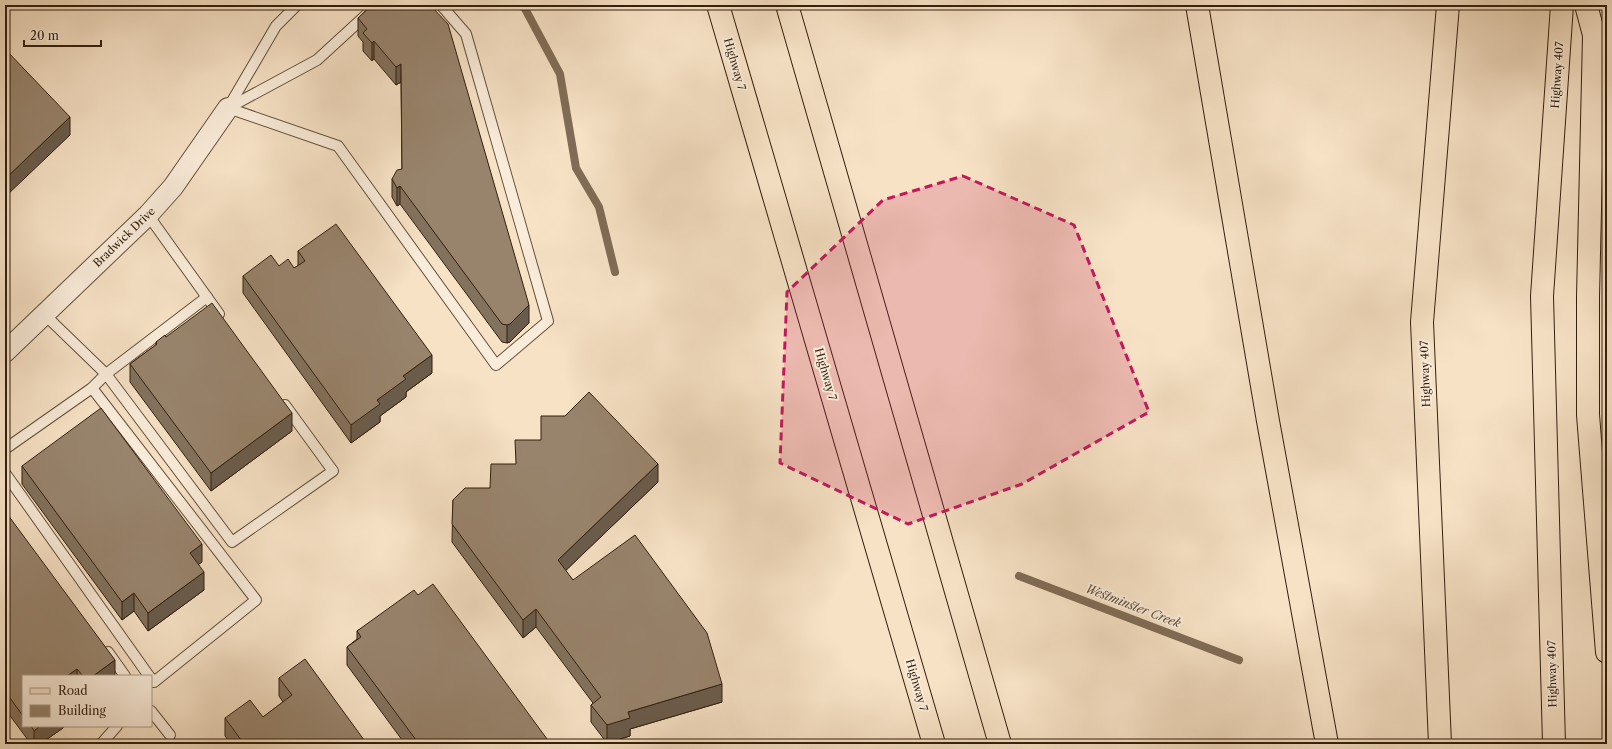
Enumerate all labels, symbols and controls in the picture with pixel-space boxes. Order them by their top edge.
scale bar [24,22,101,48]
text: 20 m [30,28,59,43]
street label: Highway 7 [721,36,749,92]
street label: Highway 407 [1548,41,1566,109]
street label: Bradwick Drive [90,204,158,270]
street label: Highway 407 [1417,340,1433,408]
street label: Highway 7 [812,346,840,402]
water label: Westminster Creek [1083,580,1184,631]
street label: Highway 407 [1544,640,1560,708]
street label: Highway 7 [903,657,931,713]
legend [22,675,152,727]
text: Road [58,683,88,698]
text: Building [58,703,106,718]

